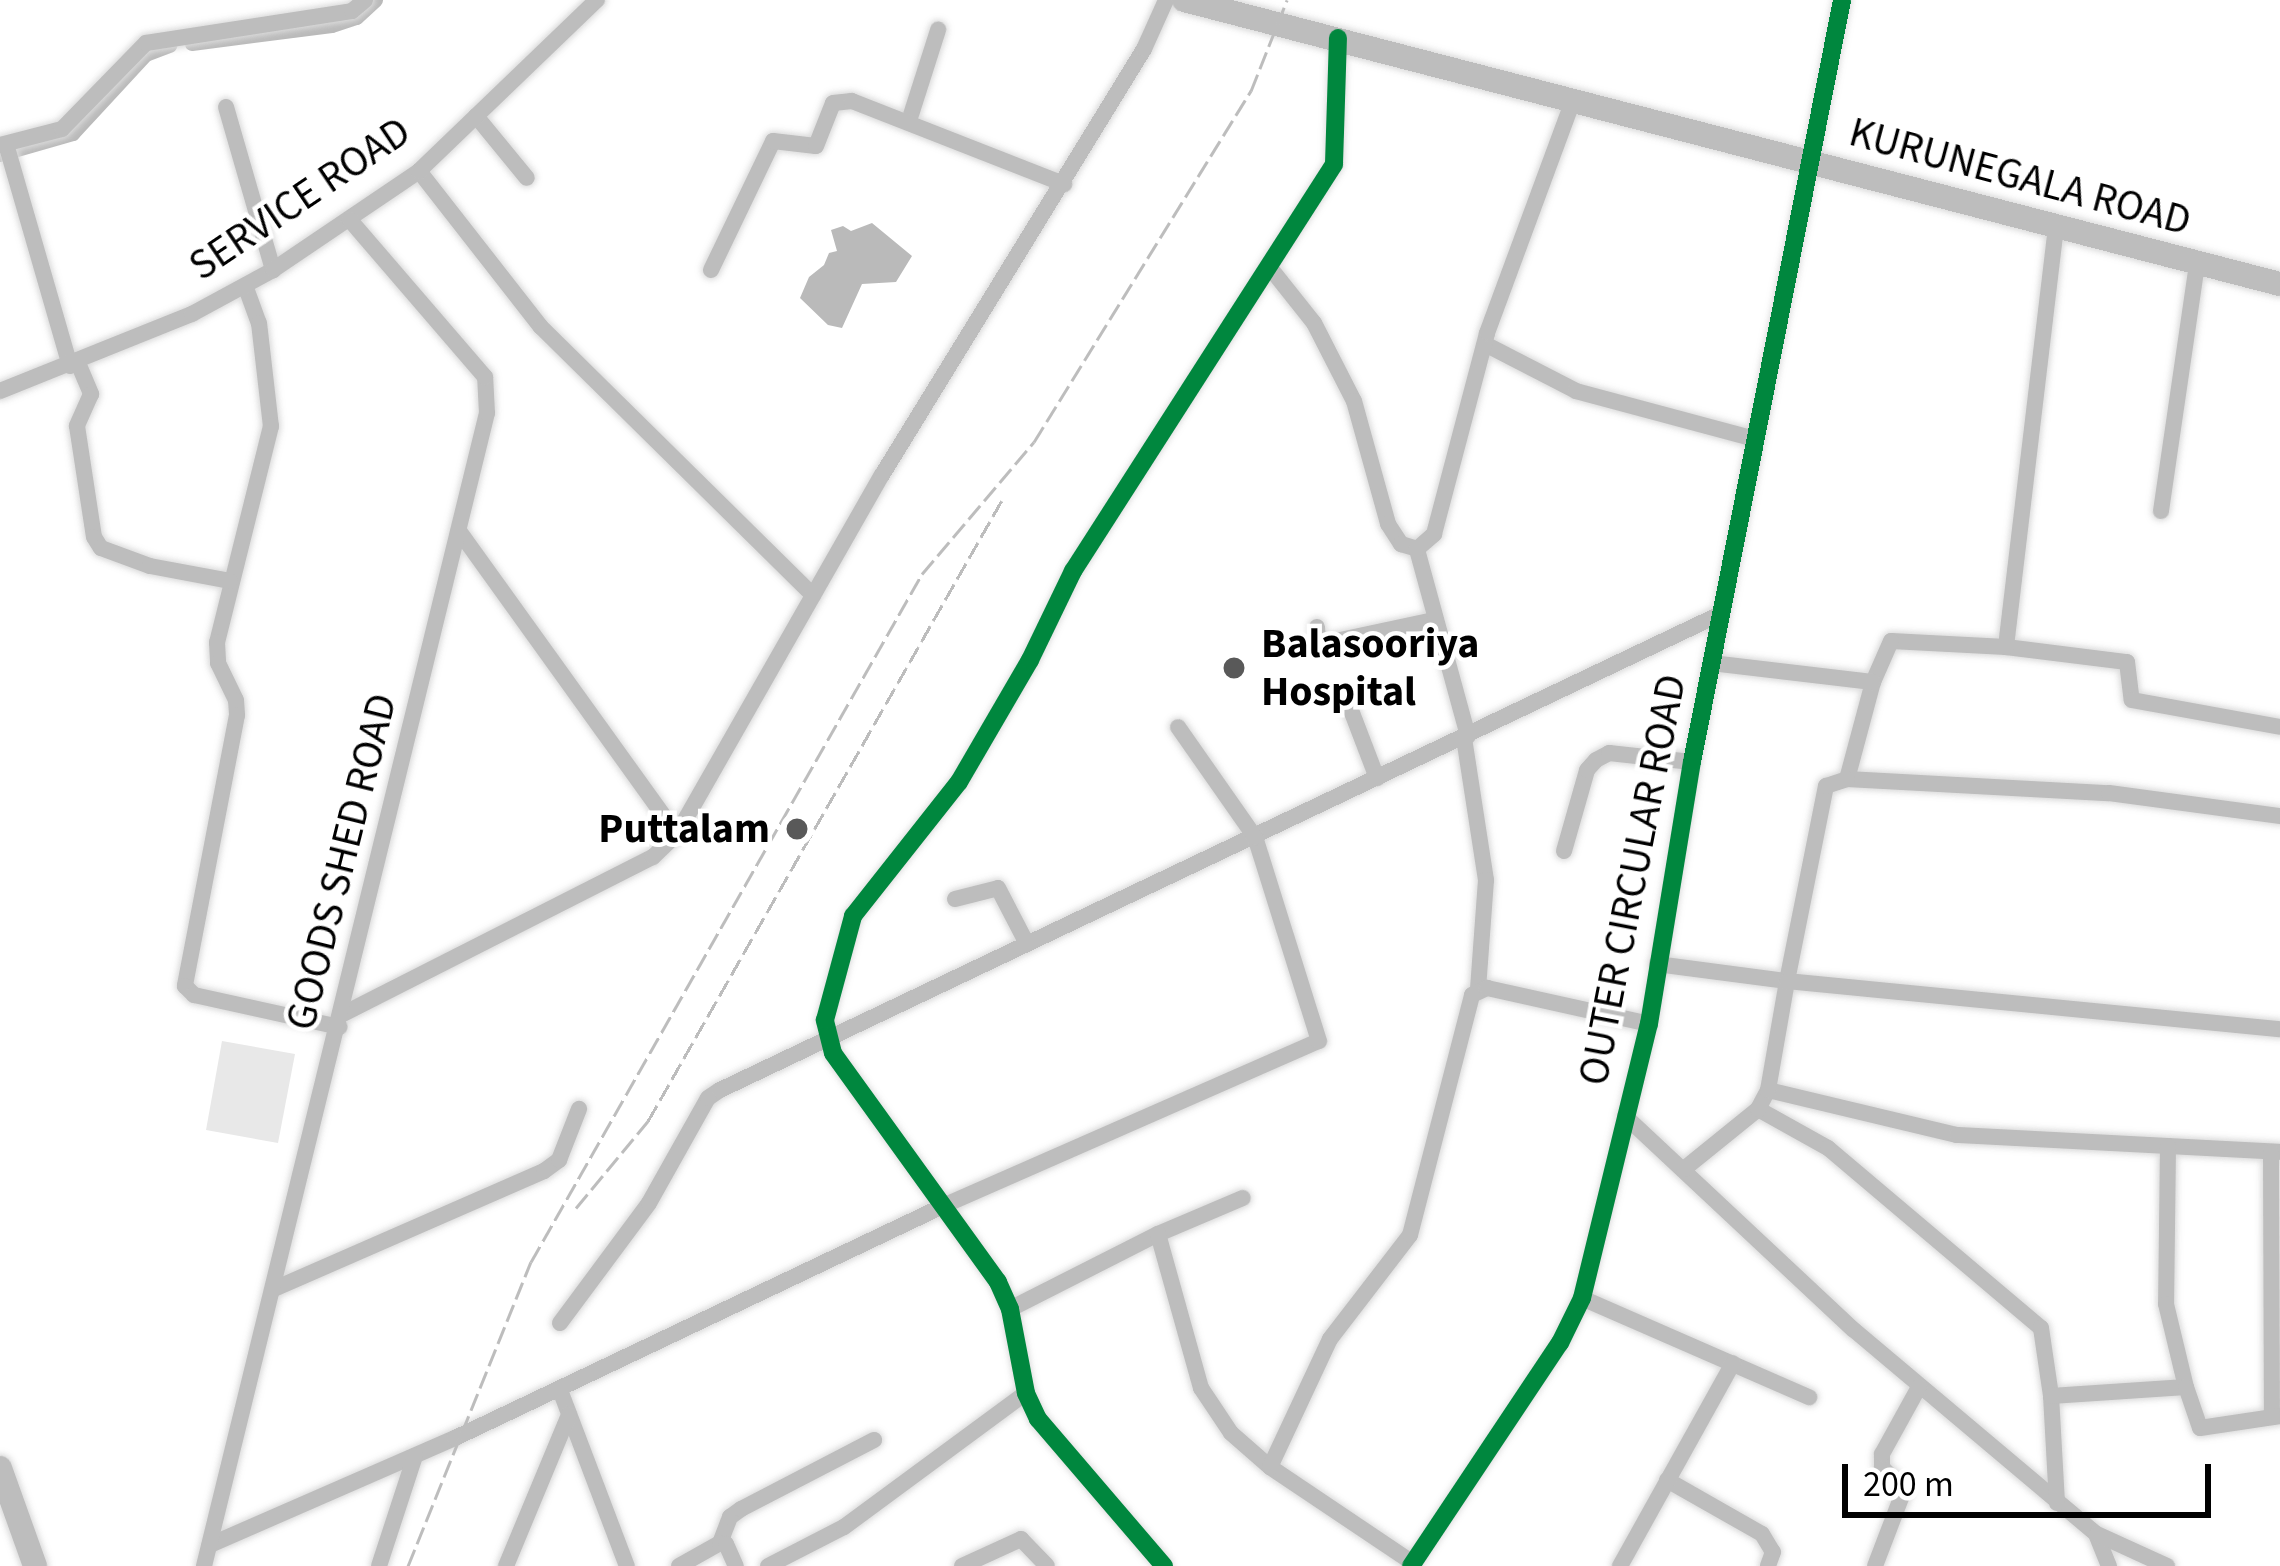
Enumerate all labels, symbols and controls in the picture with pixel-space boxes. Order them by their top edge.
street label: SERVICE ROAD [180,107,420,291]
street label: KURUNEGALA ROAD [1844,107,2196,247]
place label: Balasooriya Hospital [1261,619,1479,718]
marker: Balasooriya Hospital [1218,652,1250,684]
street label: OUTER CIRCULAR ROAD [1568,671,1698,1089]
street label: GOODS SHED ROAD [276,689,408,1035]
place label: Puttalam [598,804,770,854]
marker: Puttalam [781,813,813,845]
scale bar [1848,1440,2217,1514]
text: 200 m [1863,1459,1954,1510]

